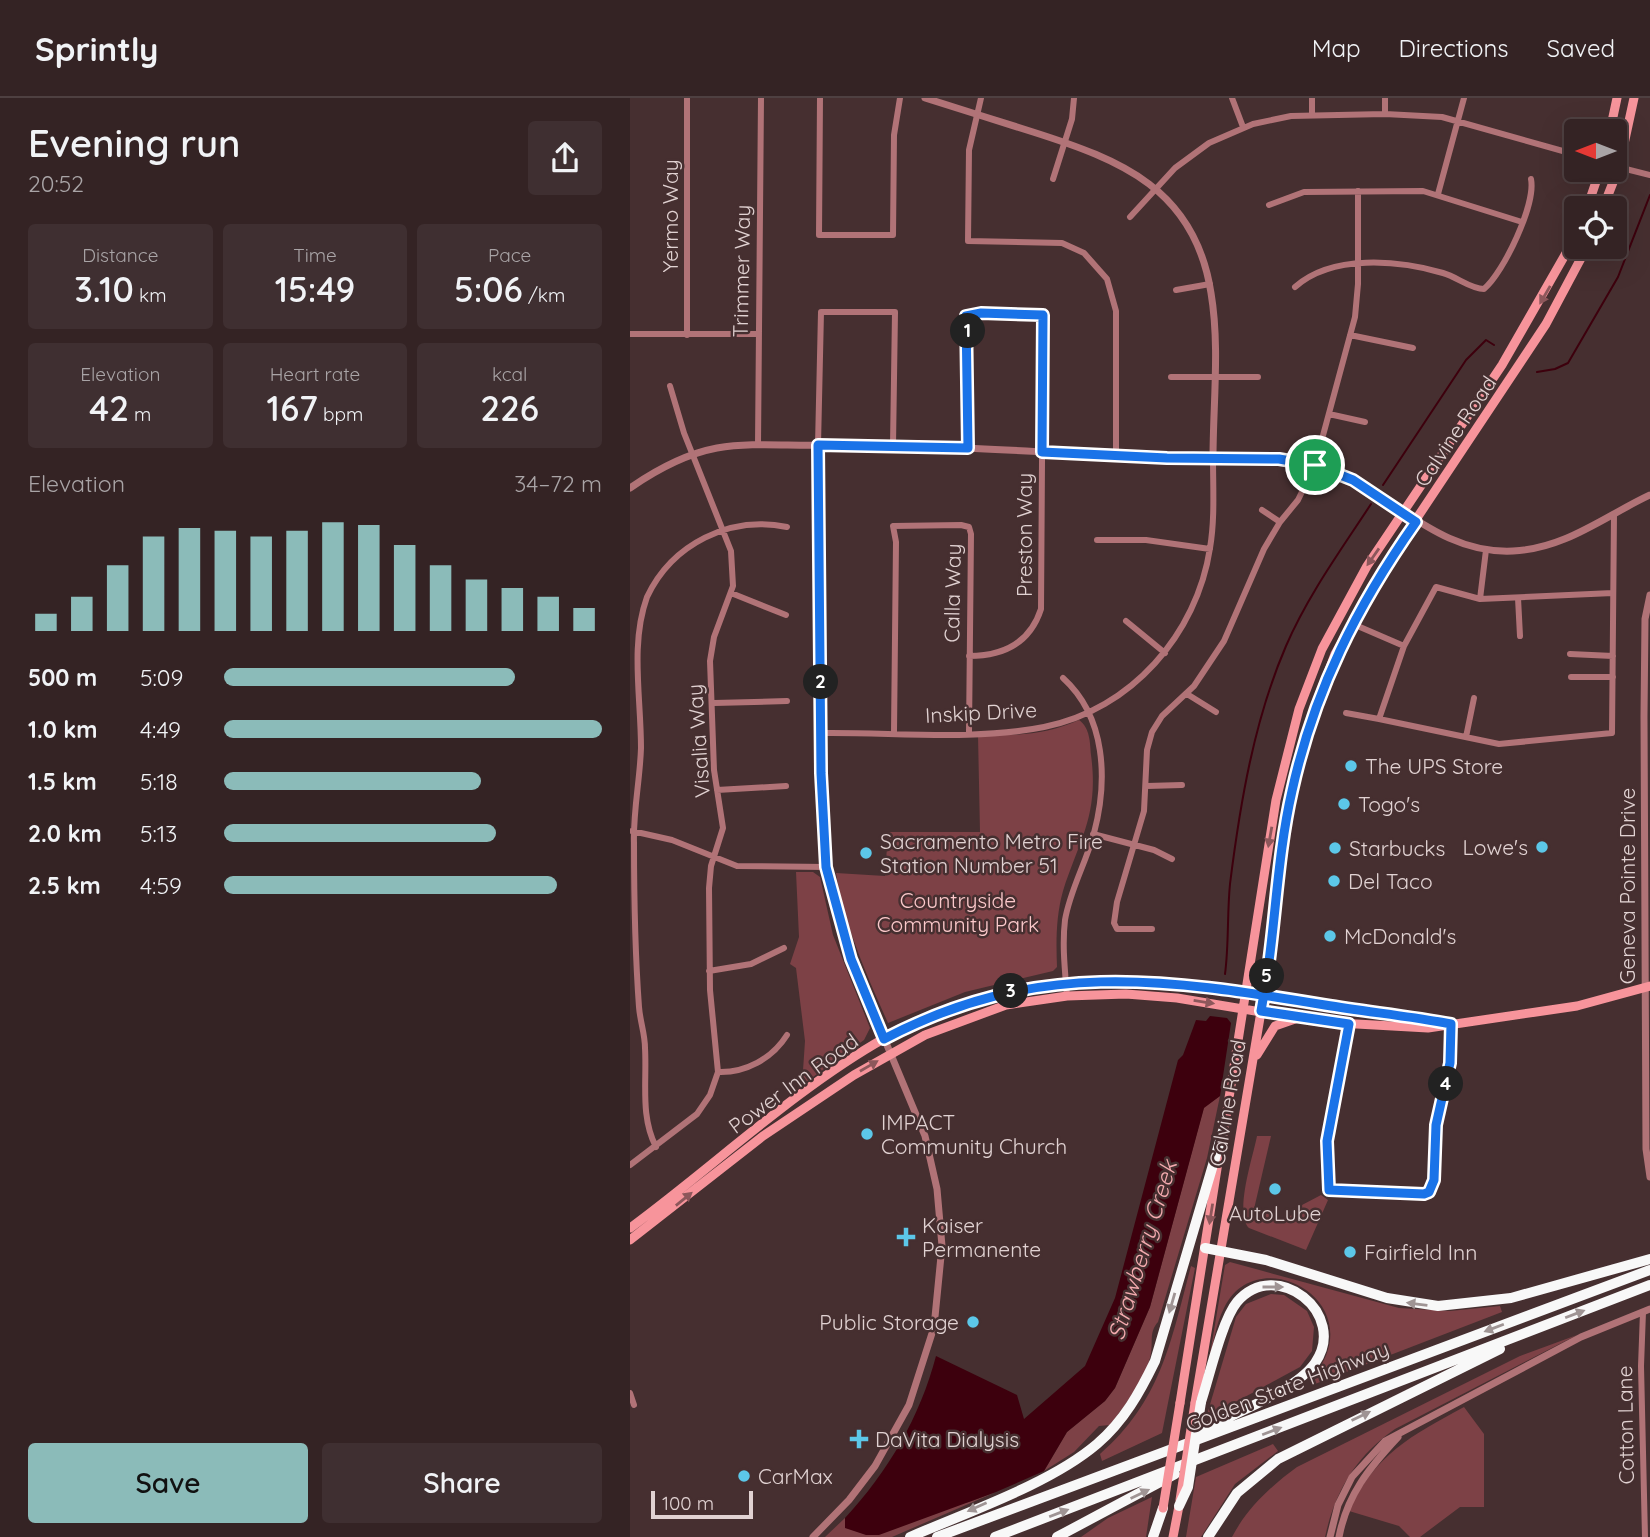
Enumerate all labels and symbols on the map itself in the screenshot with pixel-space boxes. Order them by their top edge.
north arrow [1564,119,1628,182]
street label: Yermo Way [657,159,683,273]
street label: Trimmer Way [727,204,755,338]
one-way arrow [1538,285,1551,304]
pin: 1 [950,314,986,348]
street label: Calvine Road [1408,371,1502,491]
pin [1285,435,1345,495]
street label: Preston Way [1011,473,1037,597]
street label: Calla Way [938,543,966,643]
one-way arrow [1366,548,1380,566]
pin: 2 [804,664,838,700]
street label: Visalia Way [681,683,715,799]
street label: Inskip Drive [924,696,1038,728]
place label: The UPS Store [1365,753,1503,779]
marker: The UPS Store [1343,758,1359,774]
street label: Geneva Pointe Drive [1614,788,1640,984]
place label: Togo's [1358,791,1420,817]
marker: Togo's [1336,796,1352,812]
one-way arrow [1264,826,1275,848]
place label: Sacramento Metro Fire Station Number 51 [880,828,1103,878]
place label: Lowe's [1463,834,1528,860]
place label: Starbucks [1349,835,1445,861]
marker: Lowe's [1534,839,1550,855]
marker: Starbucks [1327,840,1343,856]
marker: Sacramento Metro Fire Station Number 51 [858,845,874,861]
place label: Del Taco [1348,868,1433,894]
marker: Del Taco [1326,873,1342,889]
park label: Countryside Community Park [877,887,1039,937]
place label: McDonald's [1344,923,1456,949]
marker: McDonald's [1322,928,1338,944]
pin: 5 [1250,958,1284,994]
pin: 3 [994,974,1028,1008]
one-way arrow [1193,997,1215,1008]
street label: Power Inn Road [723,1027,863,1139]
street label: Calvine Road [1203,1038,1251,1168]
one-way arrow [859,1060,878,1072]
pin: 4 [1428,1066,1464,1102]
place label: IMPACT Community Church [881,1109,1067,1159]
marker: IMPACT Community Church [859,1126,875,1142]
water label: Strawberry Creek [1101,1155,1184,1343]
marker: AutoLube [1267,1181,1283,1197]
one-way arrow [676,1192,693,1207]
place label: AutoLube [1229,1200,1321,1226]
one-way arrow [1205,1203,1216,1225]
place label: Kaiser Permanente [922,1212,1041,1262]
marker: Kaiser Permanente [896,1227,916,1247]
place label: Fairfield Inn [1364,1239,1477,1265]
marker: Fairfield Inn [1342,1244,1358,1260]
one-way arrow [1263,1281,1285,1293]
one-way arrow [1166,1292,1176,1313]
one-way arrow [1405,1298,1427,1309]
one-way arrow [1565,1308,1586,1319]
place label: Public Storage [819,1309,959,1335]
marker: Public Storage [965,1314,981,1330]
one-way arrow [1484,1323,1505,1334]
street label: Golden State Highway [1182,1335,1392,1437]
street label: Cotton Lane [1611,1365,1639,1485]
one-way arrow [1351,1410,1371,1422]
one-way arrow [1261,1425,1282,1436]
place label: DaVita Dialysis [875,1426,1019,1452]
marker: DaVita Dialysis [849,1429,869,1449]
place label: CarMax [758,1463,833,1489]
marker: CarMax [736,1468,752,1484]
scale bar [651,1488,752,1520]
one-way arrow [1130,1489,1150,1500]
one-way arrow [967,1501,987,1513]
one-way arrow [1049,1507,1070,1518]

